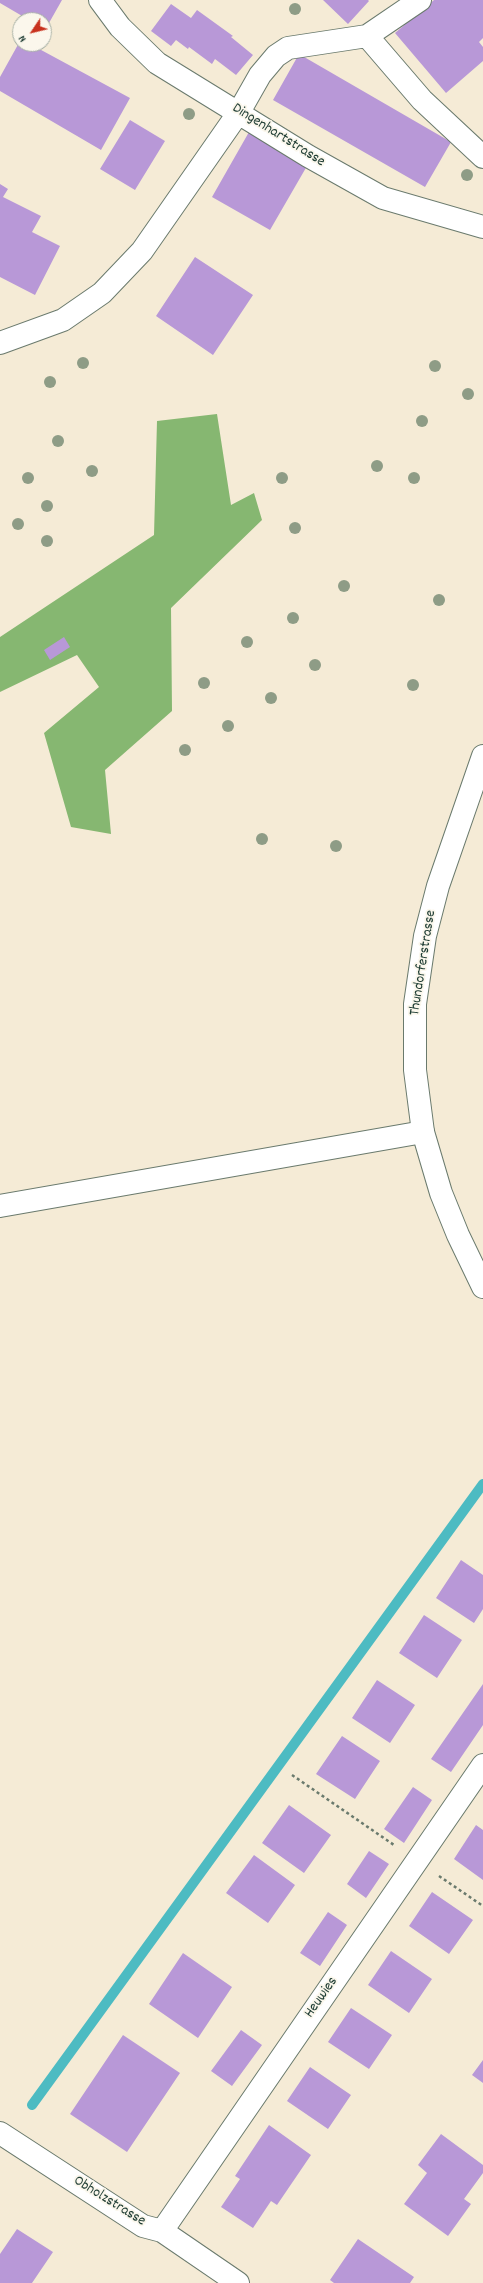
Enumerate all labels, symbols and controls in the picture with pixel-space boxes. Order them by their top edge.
north arrow [12,12,52,52]
text: N [15,31,31,45]
street label: Dingenhartstrasse [228,100,328,172]
street label: Thundorferstrasse [407,909,441,1017]
street label: Heuwies [301,1974,343,2022]
street label: Obholzstrasse [70,2173,148,2231]

